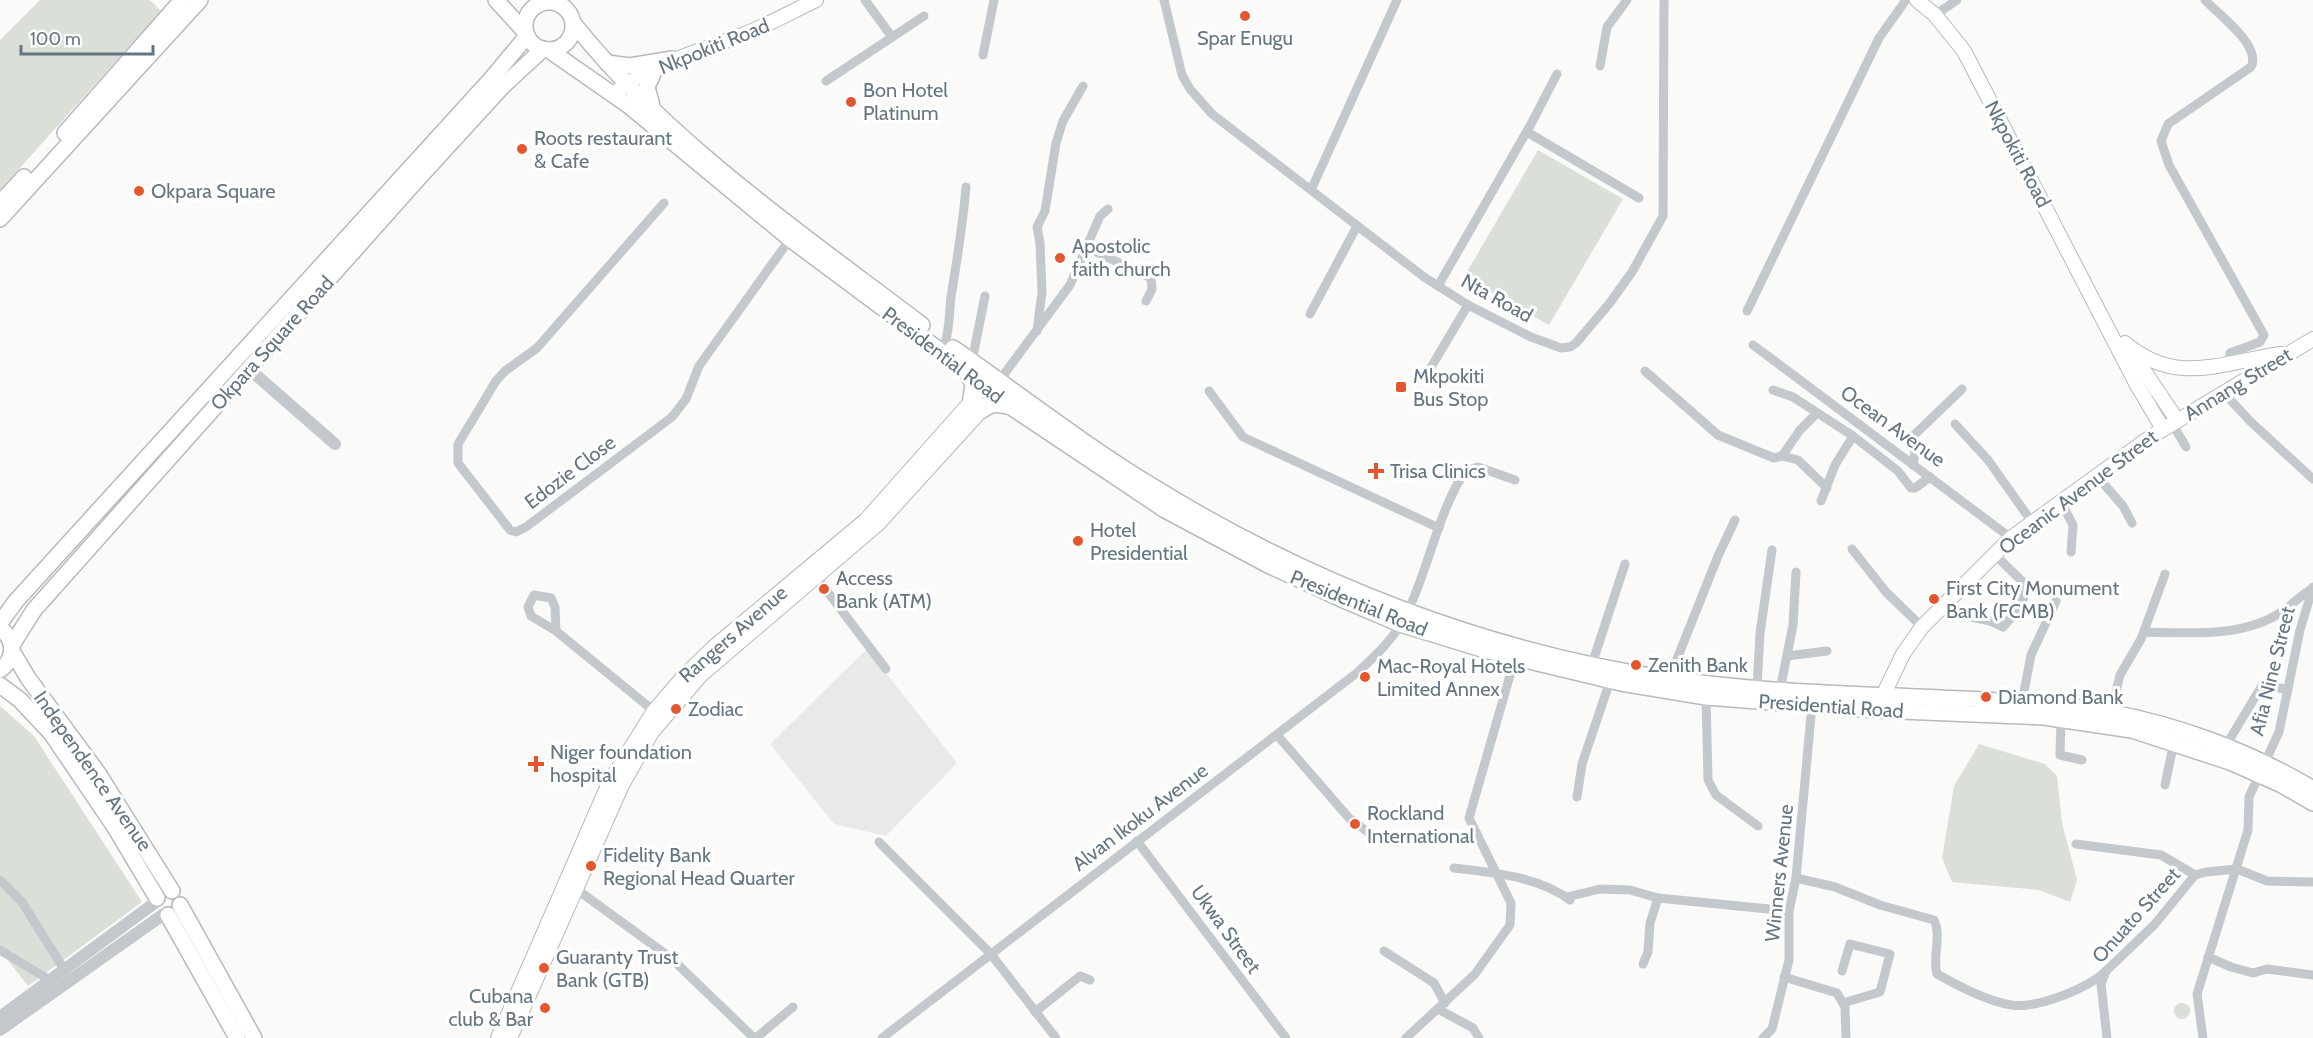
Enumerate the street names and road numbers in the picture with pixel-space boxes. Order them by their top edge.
street label: Nkpokiti Road [655,13,773,79]
street label: Nkpokiti Road [1980,97,2056,211]
street label: Nta Road [1457,269,1537,327]
street label: Okpara Square Road [205,271,339,415]
street label: Presidential Road [878,302,1008,408]
street label: Annang Street [2180,342,2296,426]
street label: Ocean Avenue [1836,380,1950,472]
street label: Oceanic Avenue Street [1994,424,2162,559]
street label: Edozie Close [520,430,620,514]
street label: Presidential Road [1287,565,1431,641]
street label: Rangers Avenue [674,581,792,687]
street label: Afia Nine Street [2244,604,2300,738]
street label: Independence Avenue [29,686,157,856]
street label: Presidential Road [1758,689,1904,723]
street label: Alvan Ikoku Avenue [1067,758,1213,876]
street label: Winners Avenue [1760,803,1798,943]
street label: Onuato Street [2087,862,2185,968]
street label: Ukwa Street [1186,880,1266,978]

